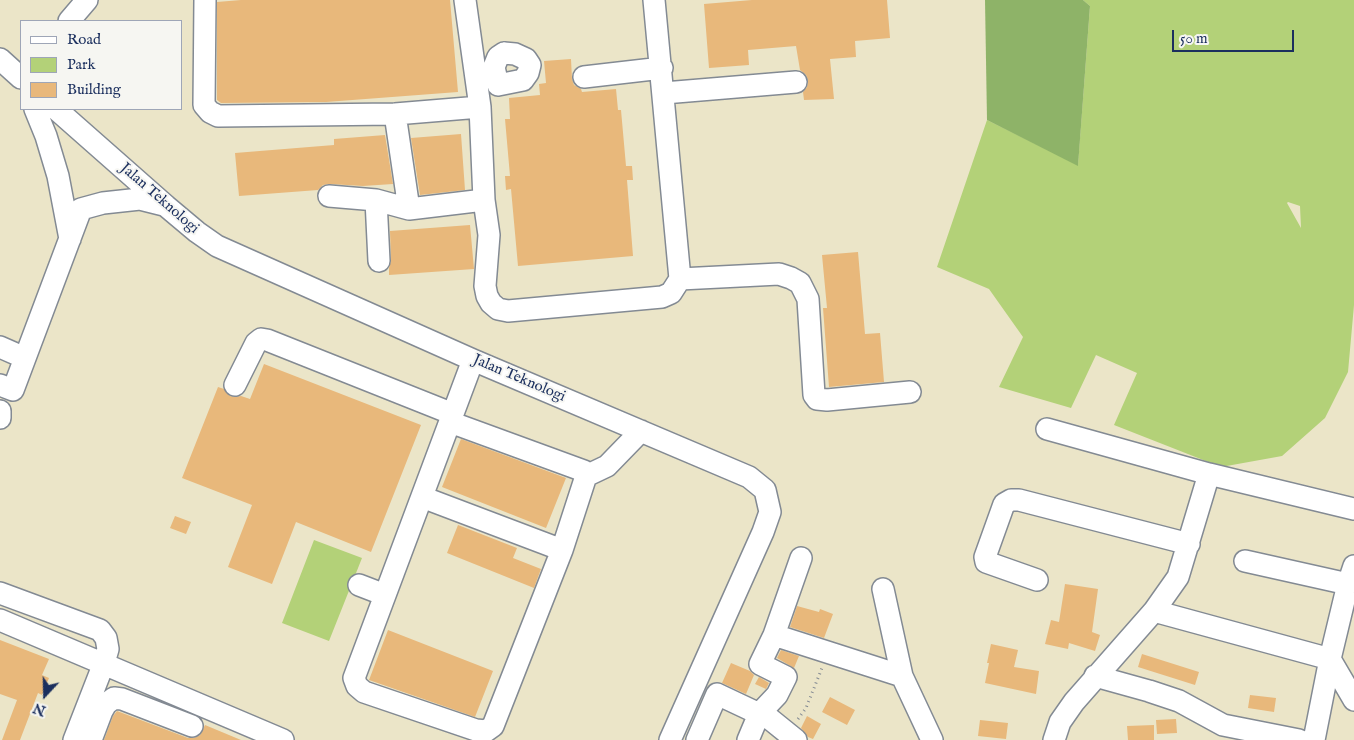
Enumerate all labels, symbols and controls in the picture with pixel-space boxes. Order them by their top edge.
legend [20,20,182,110]
scale bar [1174,20,1296,52]
text: 50 m [1180,29,1208,48]
text: Road [67,30,101,49]
text: Park [67,55,96,74]
text: Building [67,80,121,99]
street label: Jalan Teknologi [116,160,202,238]
street label: Jalan Teknologi [470,351,568,407]
north arrow [20,670,70,720]
text: N [31,698,49,720]

